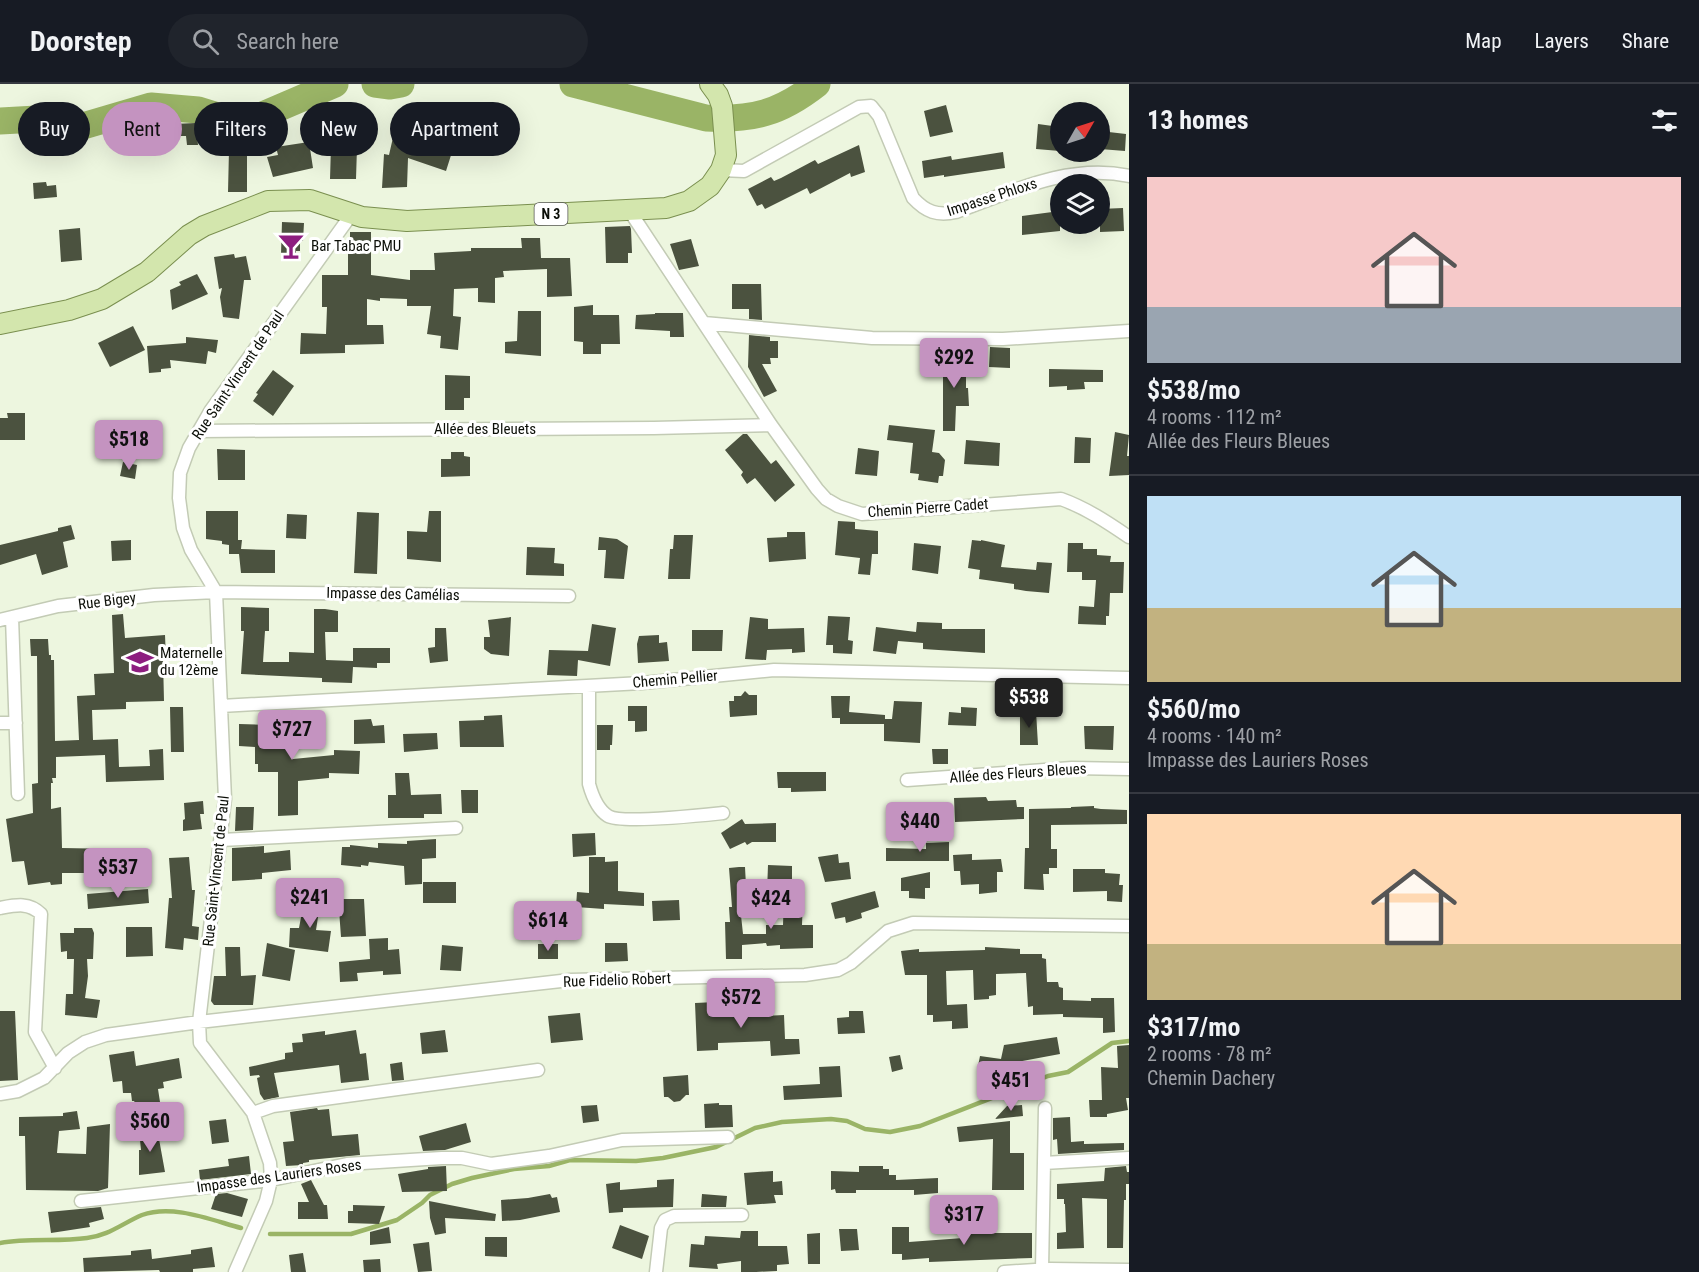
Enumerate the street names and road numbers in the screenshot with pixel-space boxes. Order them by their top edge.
street label: Impasse Phloxs [945,174,1039,220]
road number: N 3 [534,203,568,225]
street label: Rue Saint-Vincent de Paul [188,307,288,443]
street label: Allée des Bleuets [434,420,536,438]
street label: Chemin Pierre Cadet [867,495,989,521]
street label: Impasse des Camélias [326,584,460,604]
street label: Rue Bigey [77,589,137,613]
street label: Chemin Pellier [632,666,719,692]
street label: Allée des Fleurs Bleues [949,759,1087,787]
street label: Rue Saint-Vincent de Paul [199,795,233,947]
street label: Rue Fidelio Robert [563,969,671,991]
street label: Impasse des Lauriers Roses [195,1156,363,1196]

